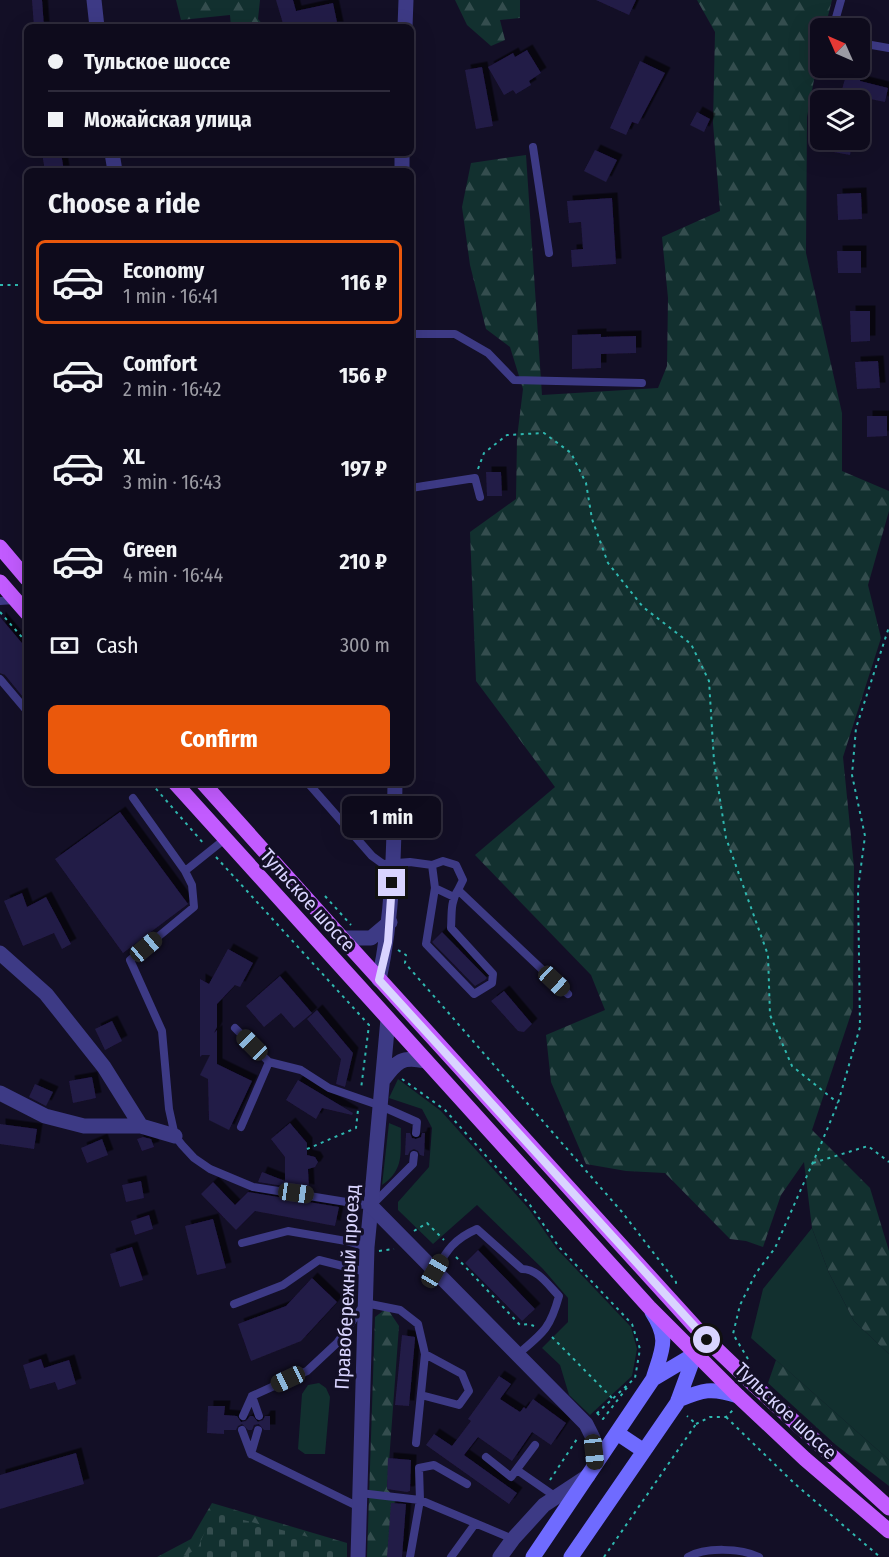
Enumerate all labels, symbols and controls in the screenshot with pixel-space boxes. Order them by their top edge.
north arrow [810,18,870,78]
map controls [810,18,870,150]
text: Тульское шоссе [84,48,230,75]
button: layers [810,90,870,150]
text: Можайская улица [84,106,252,133]
text: Choose a ride [48,188,200,220]
icon: car [51,255,105,309]
text: Economy [123,257,204,284]
text: 116 ₽ [341,269,387,296]
text: 1 min · 16:41 [123,284,218,308]
icon: car [51,348,105,402]
text: Comfort [123,350,197,377]
text: 156 ₽ [339,362,387,389]
text: 2 min · 16:42 [123,377,221,401]
icon: car [51,441,105,495]
text: XL [123,443,145,470]
text: 197 ₽ [341,455,387,482]
text: 3 min · 16:43 [123,470,222,494]
icon: car [51,534,105,588]
text: Green [123,536,177,563]
text: 210 ₽ [339,548,387,575]
text: 4 min · 16:44 [123,563,223,587]
icon: cash [48,629,81,662]
text: Cash [96,632,139,659]
text: 300 m [340,633,390,657]
button: Confirm [48,705,390,774]
callout: 1 min [342,796,442,838]
text: 1 min [370,805,413,829]
street label: Тульское шоссе [255,843,361,957]
route end [378,869,405,896]
car [126,929,166,965]
car [535,962,573,1000]
car [233,1026,271,1064]
car [277,1182,315,1204]
street label: Правобережный проезд [330,1184,364,1390]
car [418,1251,452,1291]
route start [693,1326,720,1353]
street label: Тульское шоссе [730,1358,842,1464]
car [268,1363,308,1395]
car [583,1433,605,1471]

